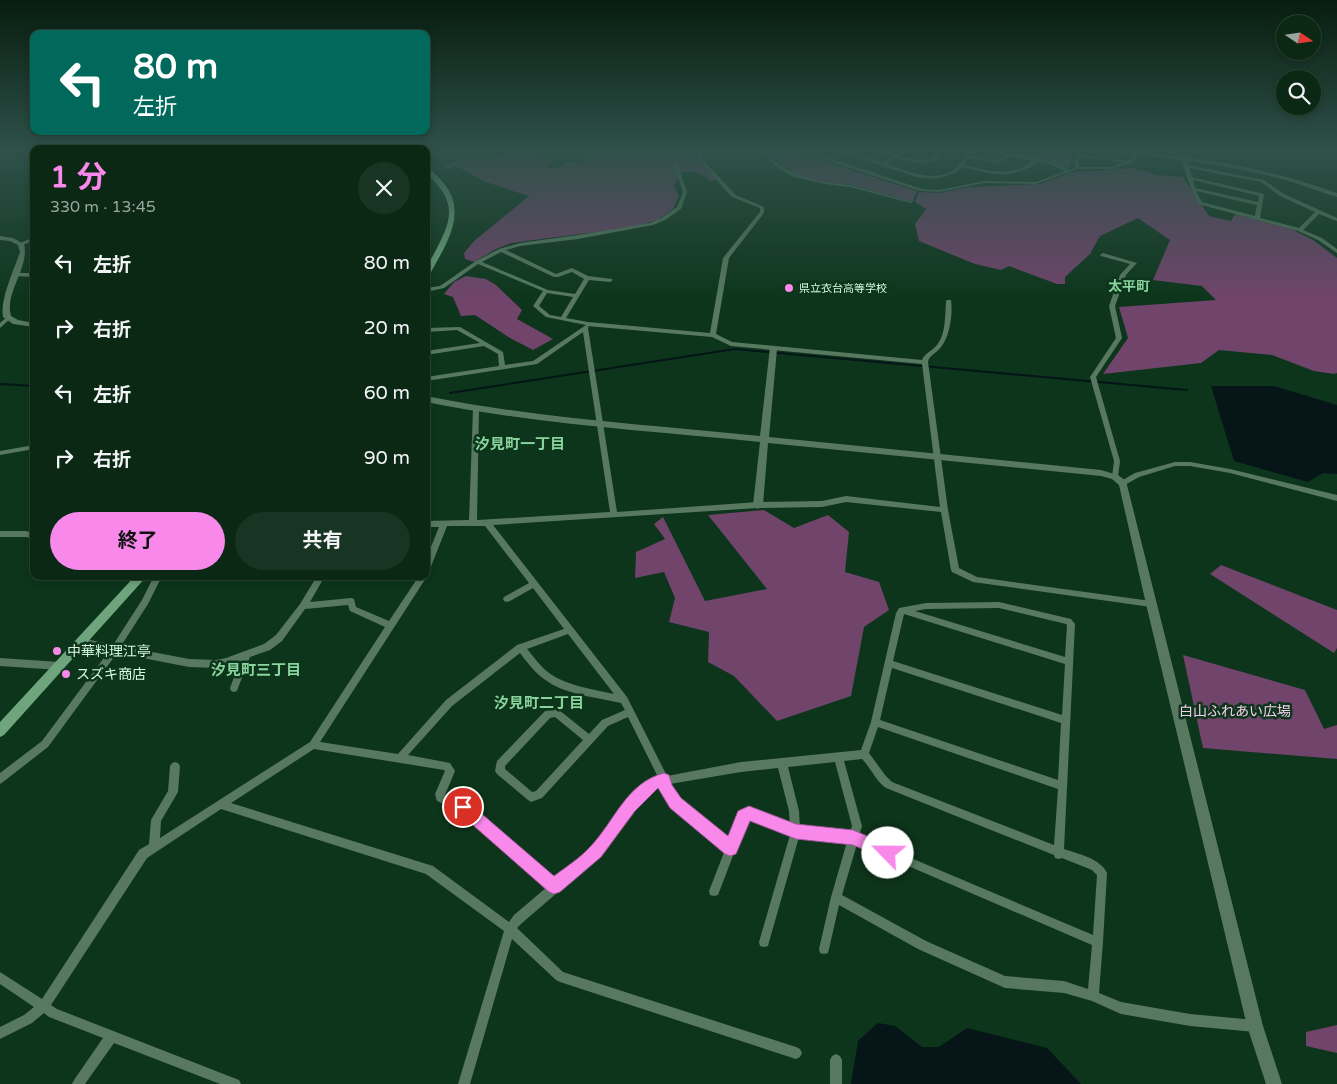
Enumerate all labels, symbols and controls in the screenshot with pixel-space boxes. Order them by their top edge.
north arrow [1276,15,1321,60]
map controls [1276,15,1321,115]
text: 80 m [133,46,218,88]
icon: left [50,50,115,115]
button: search [1276,70,1321,115]
text: 左折 [133,94,177,120]
text: 1 分 [50,159,107,196]
button: close [358,162,410,214]
text: 330 m · 13:45 [50,197,156,217]
icon: left [50,249,78,277]
text: 80 m [364,252,410,274]
text: 左折 [93,254,131,276]
district label: 太平町 [1108,278,1150,295]
marker: 県立衣台高等学校 [783,282,795,294]
place label: 県立衣台高等学校 [799,282,887,295]
icon: right [50,314,78,342]
text: 20 m [364,317,410,339]
text: 右折 [93,319,131,341]
icon: left [50,379,78,407]
text: 60 m [364,382,410,404]
text: 左折 [93,384,131,406]
district label: 汐見町一丁目 [475,435,565,453]
icon: right [50,444,78,472]
text: 90 m [364,447,410,469]
text: 右折 [93,449,131,471]
button: 終了 [50,512,225,570]
button: 共有 [235,512,410,570]
place label: 中華料理江亭 [67,643,151,660]
marker: 中華料理江亭 [51,645,63,657]
district label: 汐見町三丁目 [211,661,301,679]
place label: スズキ商店 [76,666,146,683]
marker: スズキ商店 [60,668,72,680]
district label: 汐見町二丁目 [494,694,584,712]
park label: 白山ふれあい広場 [1179,703,1291,720]
pin [442,786,484,828]
icon: arrive [449,793,477,821]
position arrow [861,826,913,878]

